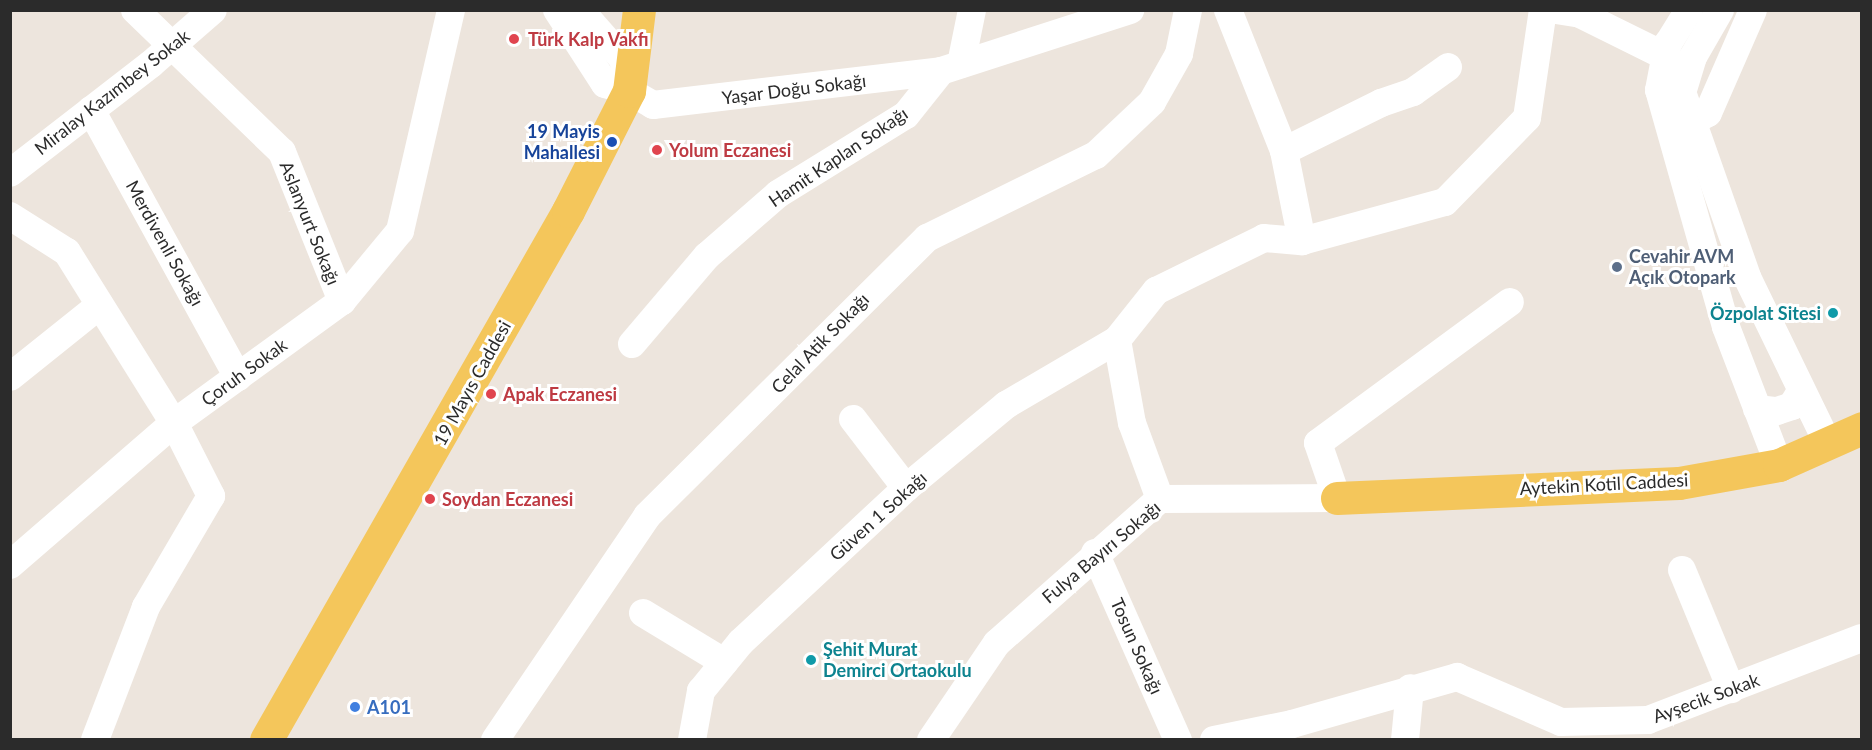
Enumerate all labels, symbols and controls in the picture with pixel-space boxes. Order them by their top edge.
street label: Miralay Kazımbey Sokak [30,25,194,159]
place label: Türk Kalp Vakfı [528,28,649,50]
marker: Türk Kalp Vakfı [505,30,523,48]
street label: Yaşar Doğu Sokağı [720,69,868,109]
street label: Hamit Kaplan Sokağı [764,102,912,212]
place label: 19 Mayis Mahallesi [524,121,600,164]
marker: 19 Mayis Mahallesi [605,135,619,149]
place label: Yolum Eczanesi [669,139,791,161]
marker: Yolum Eczanesi [650,143,664,157]
street label: Aslanyurt Sokağı [275,158,345,288]
street label: Merdivenli Sokağı [122,177,208,309]
place label: Cevahir AVM Açık Otopark [1629,246,1736,288]
marker: Cevahir AVM Açık Otopark [1610,260,1624,274]
street label: Celal Atik Sokağı [767,288,873,398]
place label: Özpolat Sitesi [1710,302,1821,324]
marker: Özpolat Sitesi [1826,306,1840,320]
street label: 19 Mayıs Caddesi [429,317,515,449]
street label: Çoruh Sokak [197,334,291,410]
place label: Apak Eczanesi [503,383,617,405]
marker: Apak Eczanesi [484,387,498,401]
street label: Güven 1 Sokağı [825,467,931,565]
street label: Aytekin Kotil Caddesi [1519,469,1689,499]
place label: Soydan Eczanesi [442,488,573,510]
marker: Soydan Eczanesi [423,492,437,506]
street label: Fulya Bayırı Sokağı [1038,496,1164,608]
street label: Tosun Sokağı [1106,595,1168,697]
place label: Şehit Murat Demirci Ortaokulu [823,639,972,682]
marker: Şehit Murat Demirci Ortaokulu [804,653,818,667]
street label: Ayşecik Sokak [1650,669,1762,727]
place label: A101 [367,696,411,718]
marker: A101 [348,700,362,714]

